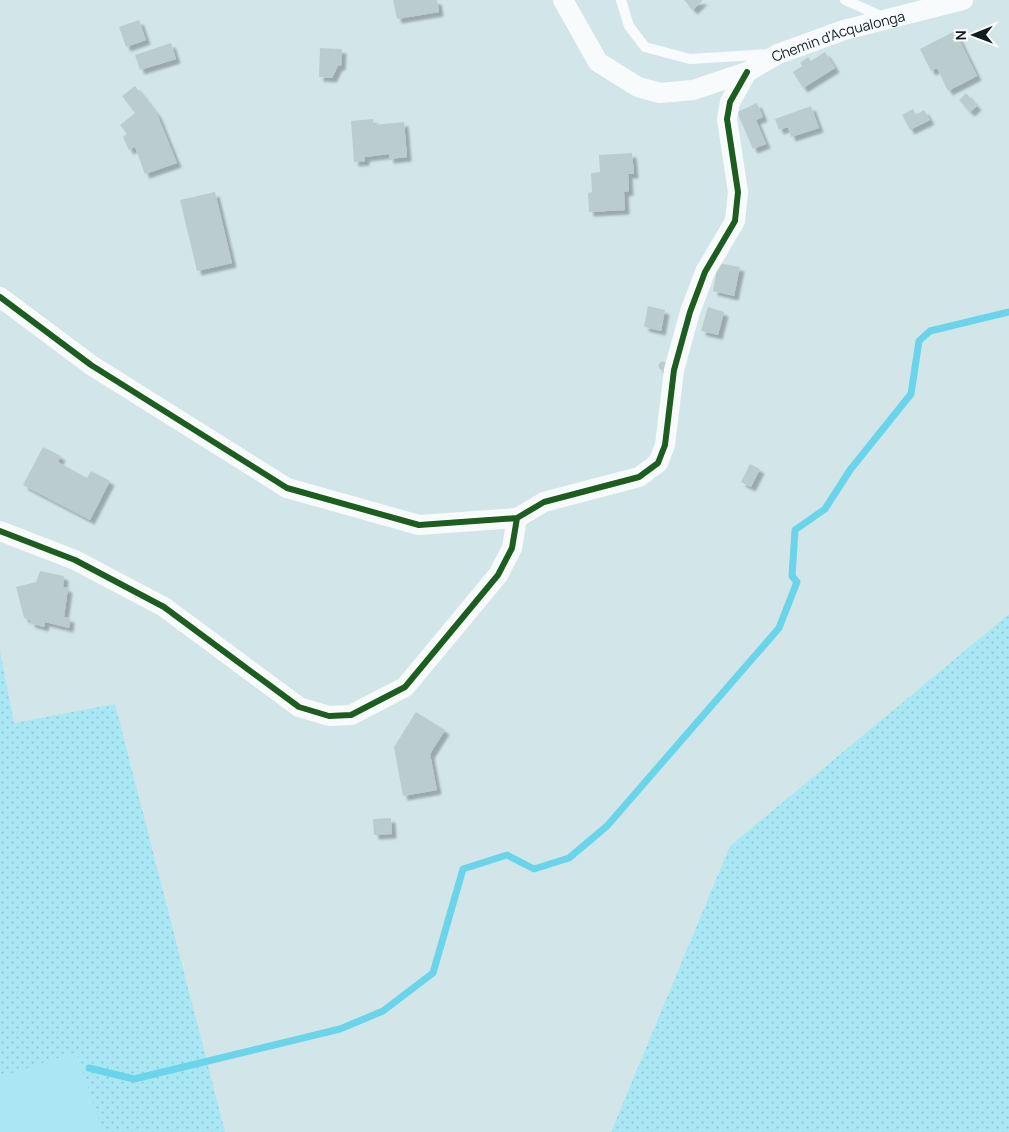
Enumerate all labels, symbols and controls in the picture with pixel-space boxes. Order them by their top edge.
street label: Chemin d'Acqualonga [767,6,907,66]
north arrow [949,10,999,60]
text: N [951,30,970,40]

